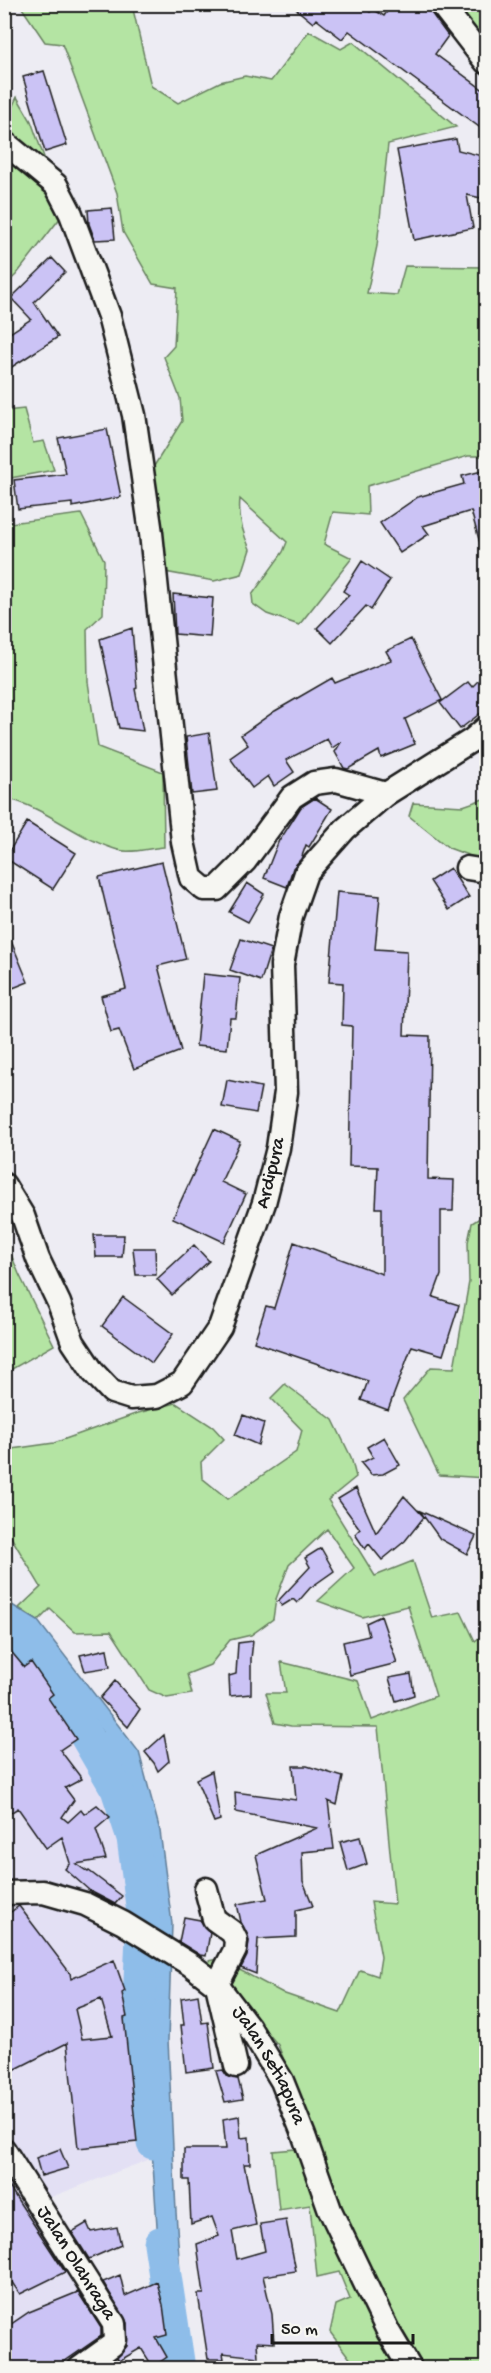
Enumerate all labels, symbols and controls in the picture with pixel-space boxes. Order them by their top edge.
street label: Ardipura [252,1135,291,1211]
street label: Jalan Setiapura [226,2002,310,2129]
street label: Jalan Olahraga [31,2202,121,2325]
scale bar [272,2307,413,2345]
text: 50 m [281,2320,318,2341]

